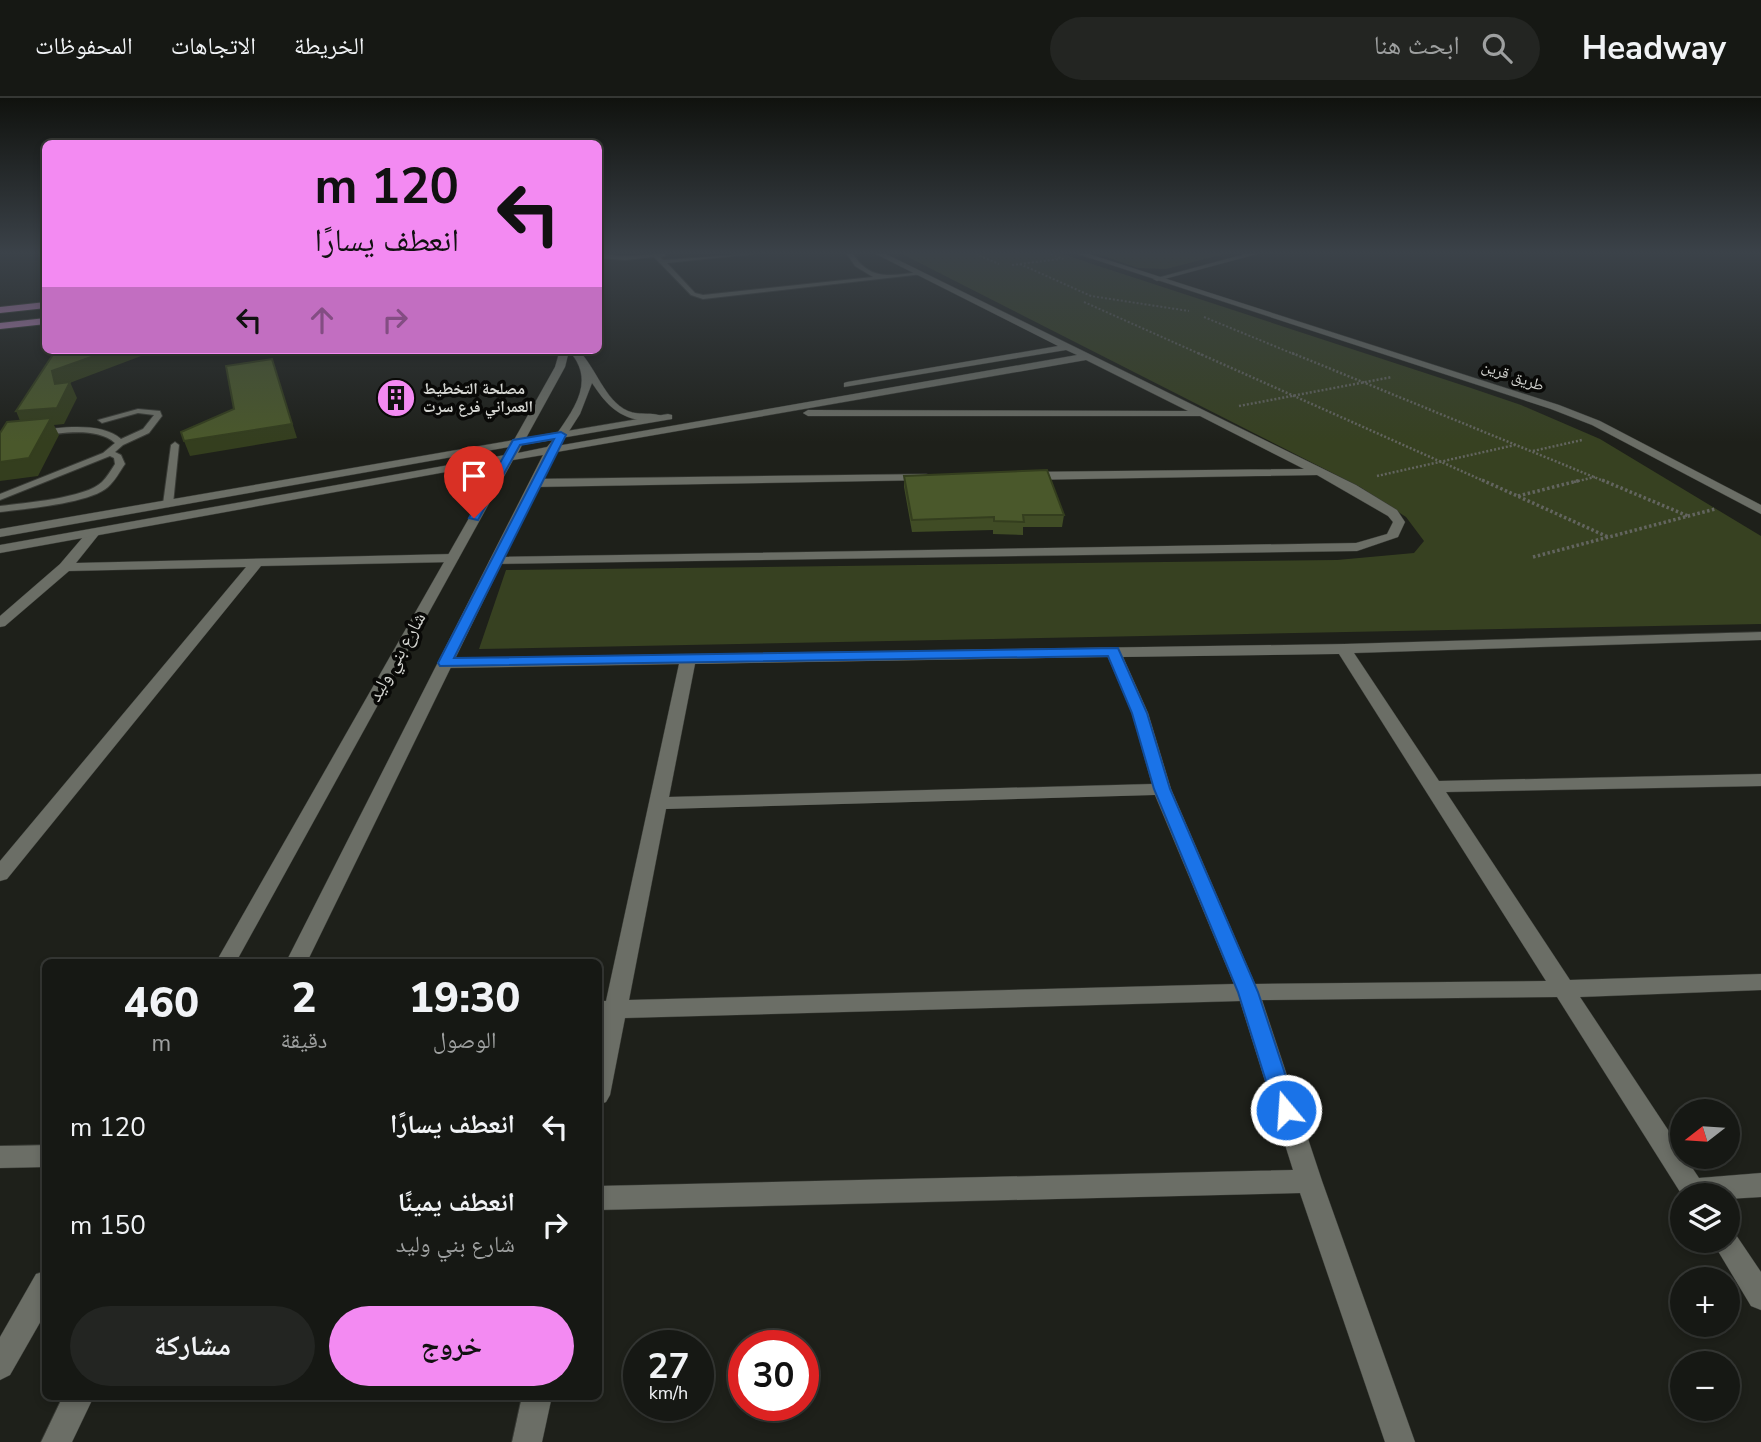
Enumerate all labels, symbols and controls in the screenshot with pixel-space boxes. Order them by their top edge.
search box [1050,17,1540,80]
text: Headway [1582,26,1726,71]
text: ابحث هنا [1374,28,1460,63]
icon: search [1478,29,1516,67]
text: المحفوظات [35,30,133,62]
text: الاتجاهات [171,30,256,62]
text: الخريطة [294,30,365,62]
text: 120 m [315,153,459,220]
icon: left [483,168,574,259]
text: انعطف يسارًا [315,219,459,262]
icon: left [230,301,268,339]
icon: ahead [303,301,341,339]
icon: right [376,301,414,339]
street label: طريق قرين [1479,355,1547,397]
building icon: مصلحة التخطيط العمراني فرع سرت [375,377,417,419]
place label: مصلحة التخطيط العمراني فرع سرت [423,378,533,419]
pin [444,446,504,518]
icon: arrive [455,457,493,495]
street label: شارع بني وليد [362,608,434,707]
text: 2 [291,970,317,1027]
text: 19:30 [409,970,521,1027]
text: 460 [123,975,199,1032]
text: دقيقة [281,1025,327,1056]
text: الوصول [433,1025,496,1056]
text: m [151,1028,171,1059]
position arrow [1249,1073,1323,1147]
north arrow [1670,1099,1740,1169]
map controls [1670,1099,1740,1421]
text: انعطف يسارًا [390,1107,515,1142]
icon: left [536,1108,574,1146]
text: 120 m [70,1110,146,1145]
button: layers [1670,1183,1740,1253]
text: انعطف يمينًا [398,1185,515,1220]
icon: right [536,1206,574,1244]
text: 150 m [70,1208,146,1243]
text: شارع بني وليد [396,1229,515,1260]
button: + [1670,1267,1740,1337]
button: مشاركة [70,1306,315,1386]
button: خروج [329,1306,574,1386]
speed limit sign: 30 [728,1330,819,1421]
text: 27 [647,1343,690,1390]
button: − [1670,1351,1740,1421]
text: km/h [649,1381,688,1405]

